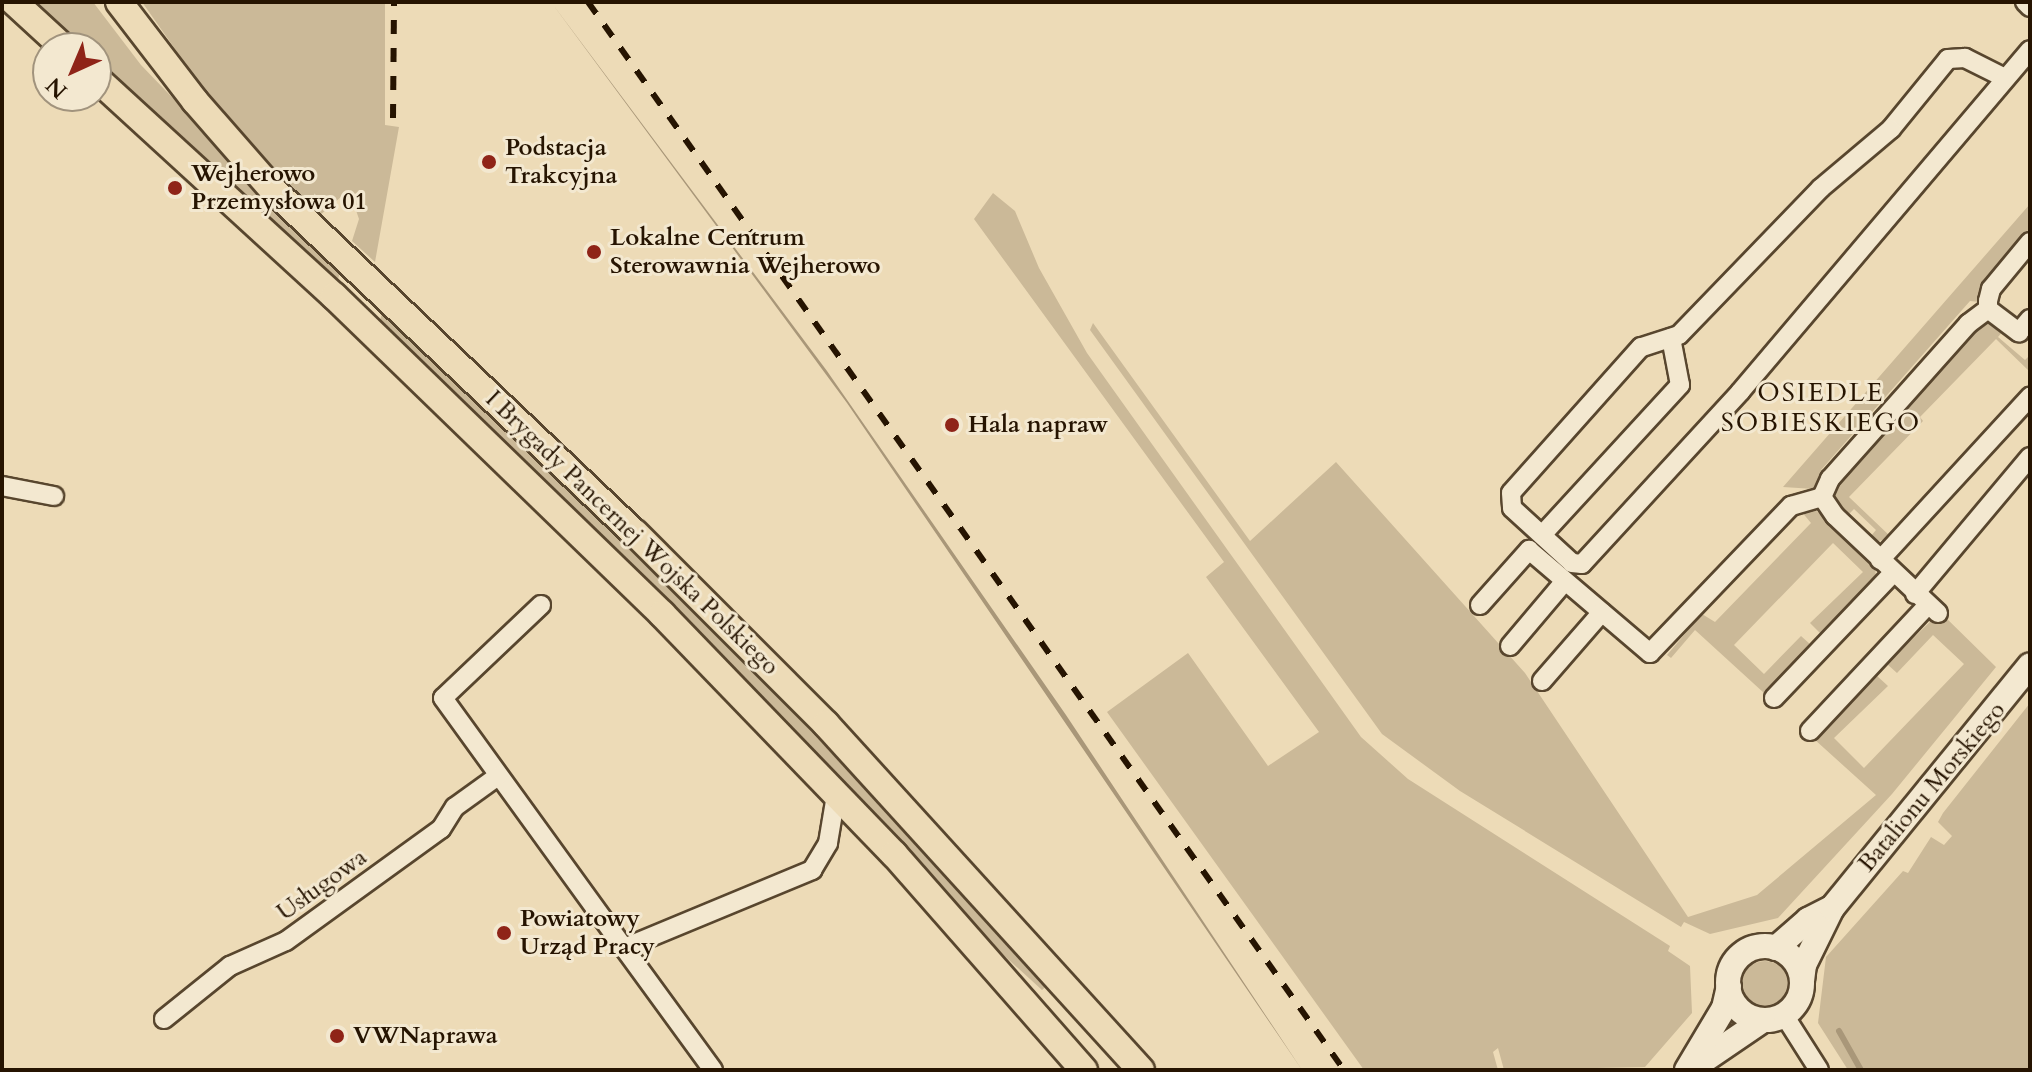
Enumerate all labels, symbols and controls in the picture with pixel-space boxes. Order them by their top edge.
north arrow [32,32,112,112]
text: N [39,70,74,105]
place label: Podstacja Trakcyjna [505,134,617,190]
marker: Podstacja Trakcyjna [480,153,498,171]
place label: Wejherowo Przemysłowa 01 [191,160,367,216]
marker: Wejherowo Przemysłowa 01 [166,179,184,197]
place label: Lokalne Centrum Sterowawnia Wejherowo [610,224,881,280]
marker: Lokalne Centrum Sterowawnia Wejherowo [585,243,603,261]
district label: OSIEDLE SOBIESKIEGO [1721,377,1921,438]
street label: I Brygady Pancernej Wojska Polskiego [479,385,785,681]
place label: Hala napraw [968,411,1108,439]
marker: Hala napraw [943,416,961,434]
street label: Batalionu Morskiego [1853,696,2011,878]
street label: Usługowa [272,843,372,927]
place label: Powiatowy Urząd Pracy [520,905,655,961]
marker: Powiatowy Urząd Pracy [495,924,513,942]
place label: VWNaprawa [353,1022,498,1050]
marker: VWNaprawa [328,1027,346,1045]

